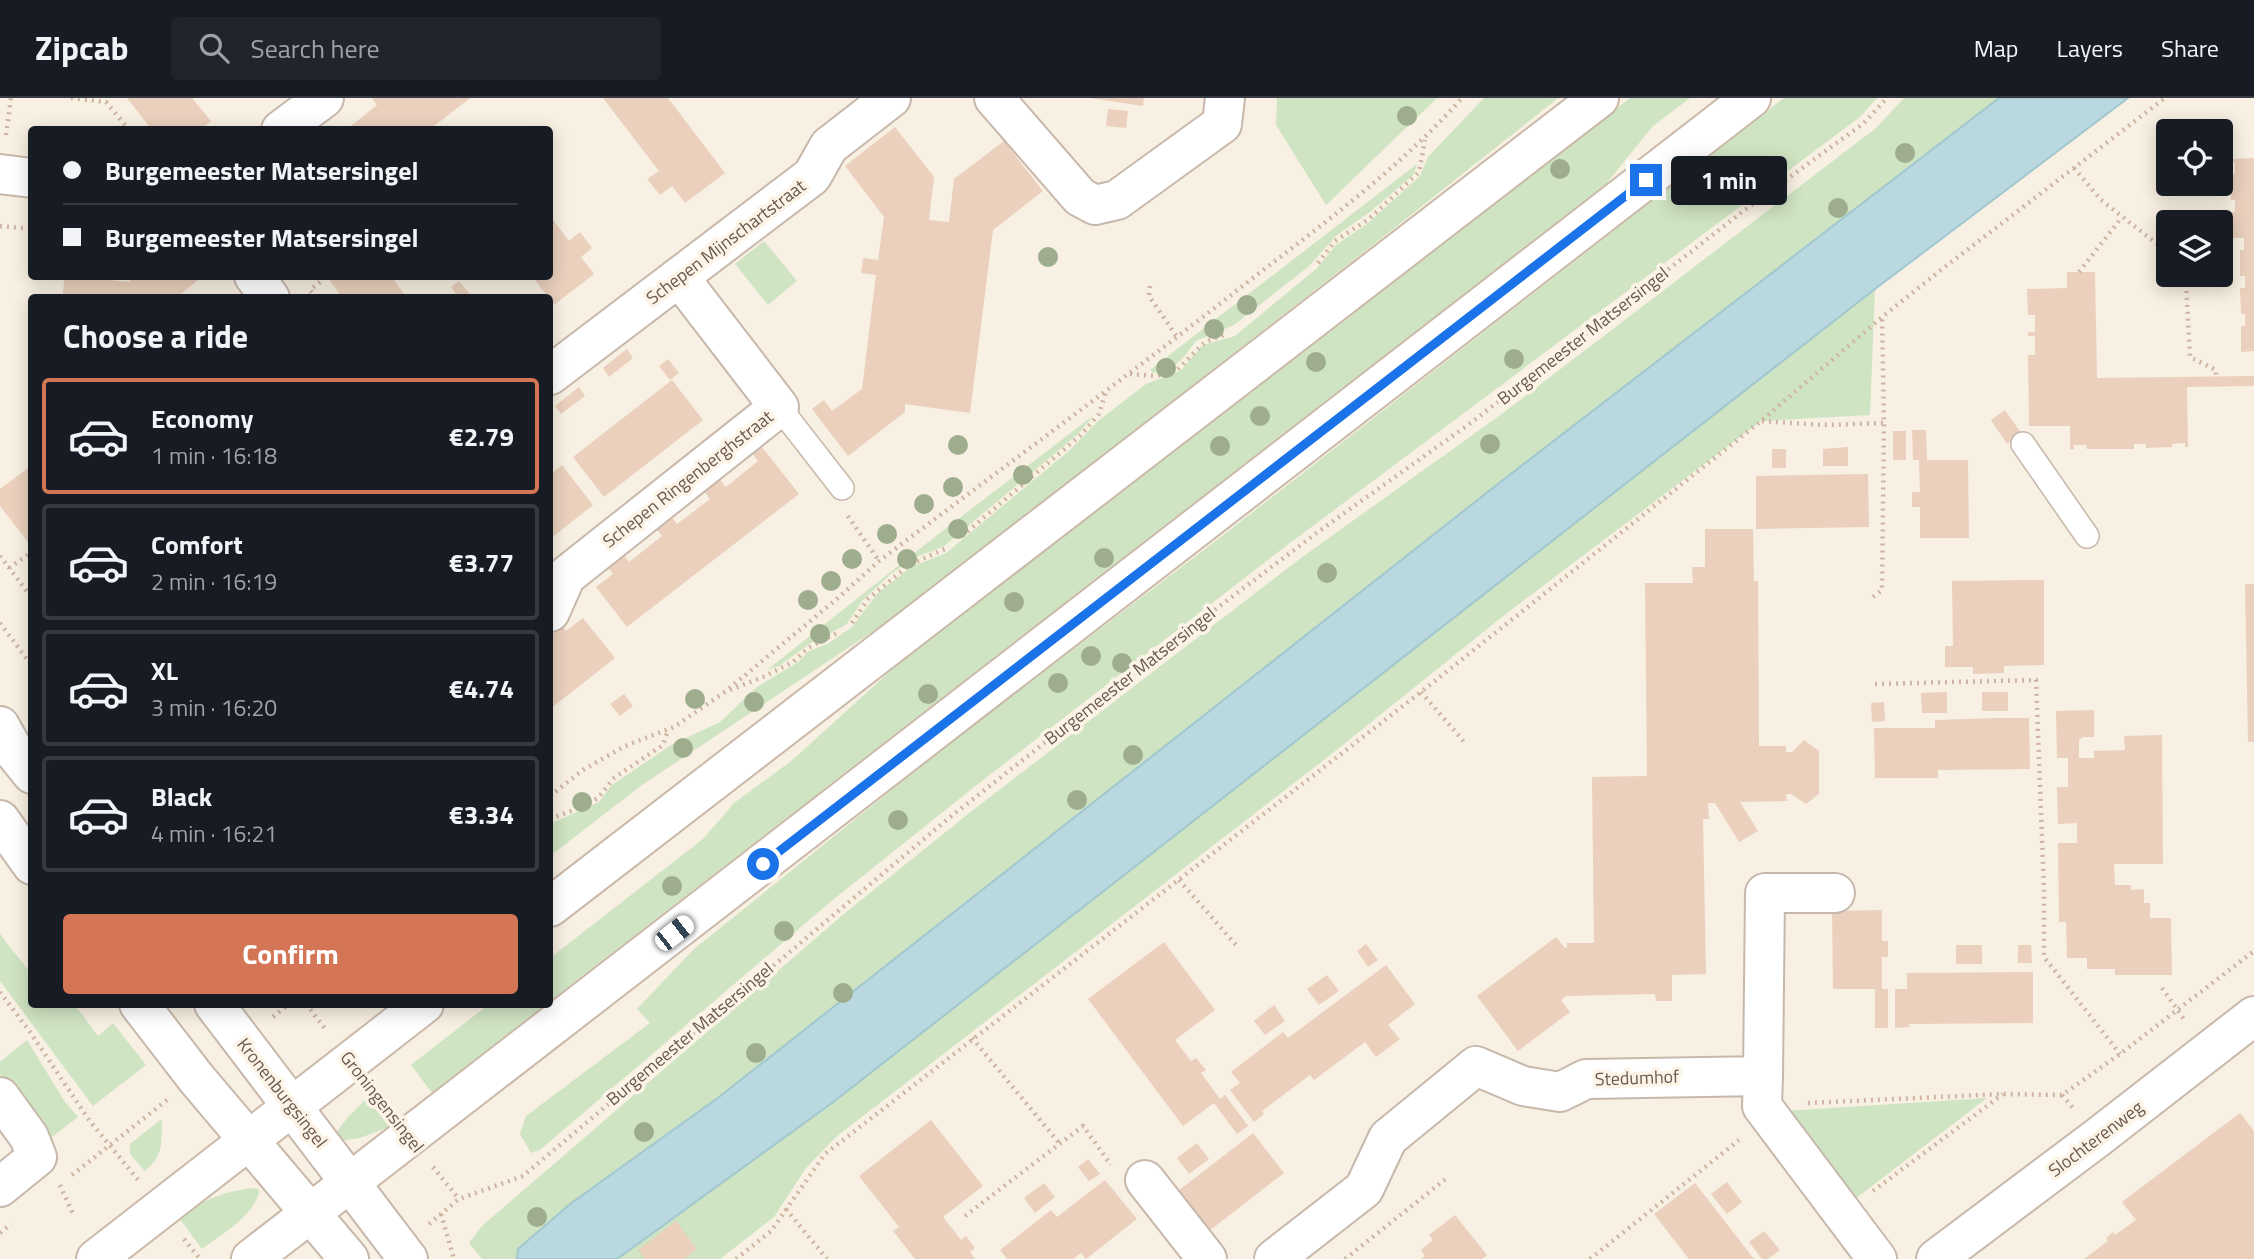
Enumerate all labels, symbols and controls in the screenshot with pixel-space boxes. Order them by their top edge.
search box [171,17,661,80]
text: Zipcab [35,23,129,73]
icon: search [195,29,233,67]
text: Search here [251,29,380,68]
text: Map [1974,30,2019,66]
text: Layers [2057,30,2123,66]
text: Share [2161,30,2219,66]
map controls [2156,119,2233,287]
button: locate [2156,119,2233,196]
text: Burgemeester Matsersingel [105,151,419,190]
callout: 1 min [1670,155,1786,204]
text: 1 min [1701,163,1757,198]
route end [1630,164,1662,196]
street label: Schepen Mijnschartstraat [640,172,812,311]
button: layers [2156,210,2233,287]
text: Burgemeester Matsersingel [105,218,419,257]
street label: Burgemeester Matsersingel [1491,260,1674,411]
text: Choose a ride [63,312,248,360]
text: Economy [151,399,253,438]
street label: Schepen Ringenberghstraat [597,403,779,554]
icon: car [67,405,130,468]
text: €2.79 [449,417,514,456]
text: 1 min · 16:18 [151,438,277,473]
text: Comfort [151,525,243,564]
icon: car [67,531,130,594]
text: €3.77 [449,543,514,582]
text: 2 min · 16:19 [151,564,277,599]
street label: Burgemeester Matsersingel [1038,600,1221,751]
text: XL [151,651,178,690]
icon: car [67,657,130,720]
text: €4.74 [449,669,514,708]
text: 3 min · 16:20 [151,690,277,725]
text: Black [151,777,212,816]
icon: car [67,783,130,846]
text: €3.34 [449,795,514,834]
text: 4 min · 16:21 [151,816,277,851]
route start [747,848,779,880]
car [651,912,698,954]
button: Confirm [63,914,518,994]
street label: Burgemeester Matsersingel [600,955,779,1112]
street label: Kronenburgsingel [231,1032,334,1153]
street label: Groningensingel [334,1045,431,1158]
street label: Stedumhof [1594,1063,1680,1092]
street label: Slochterenweg [2042,1094,2149,1183]

